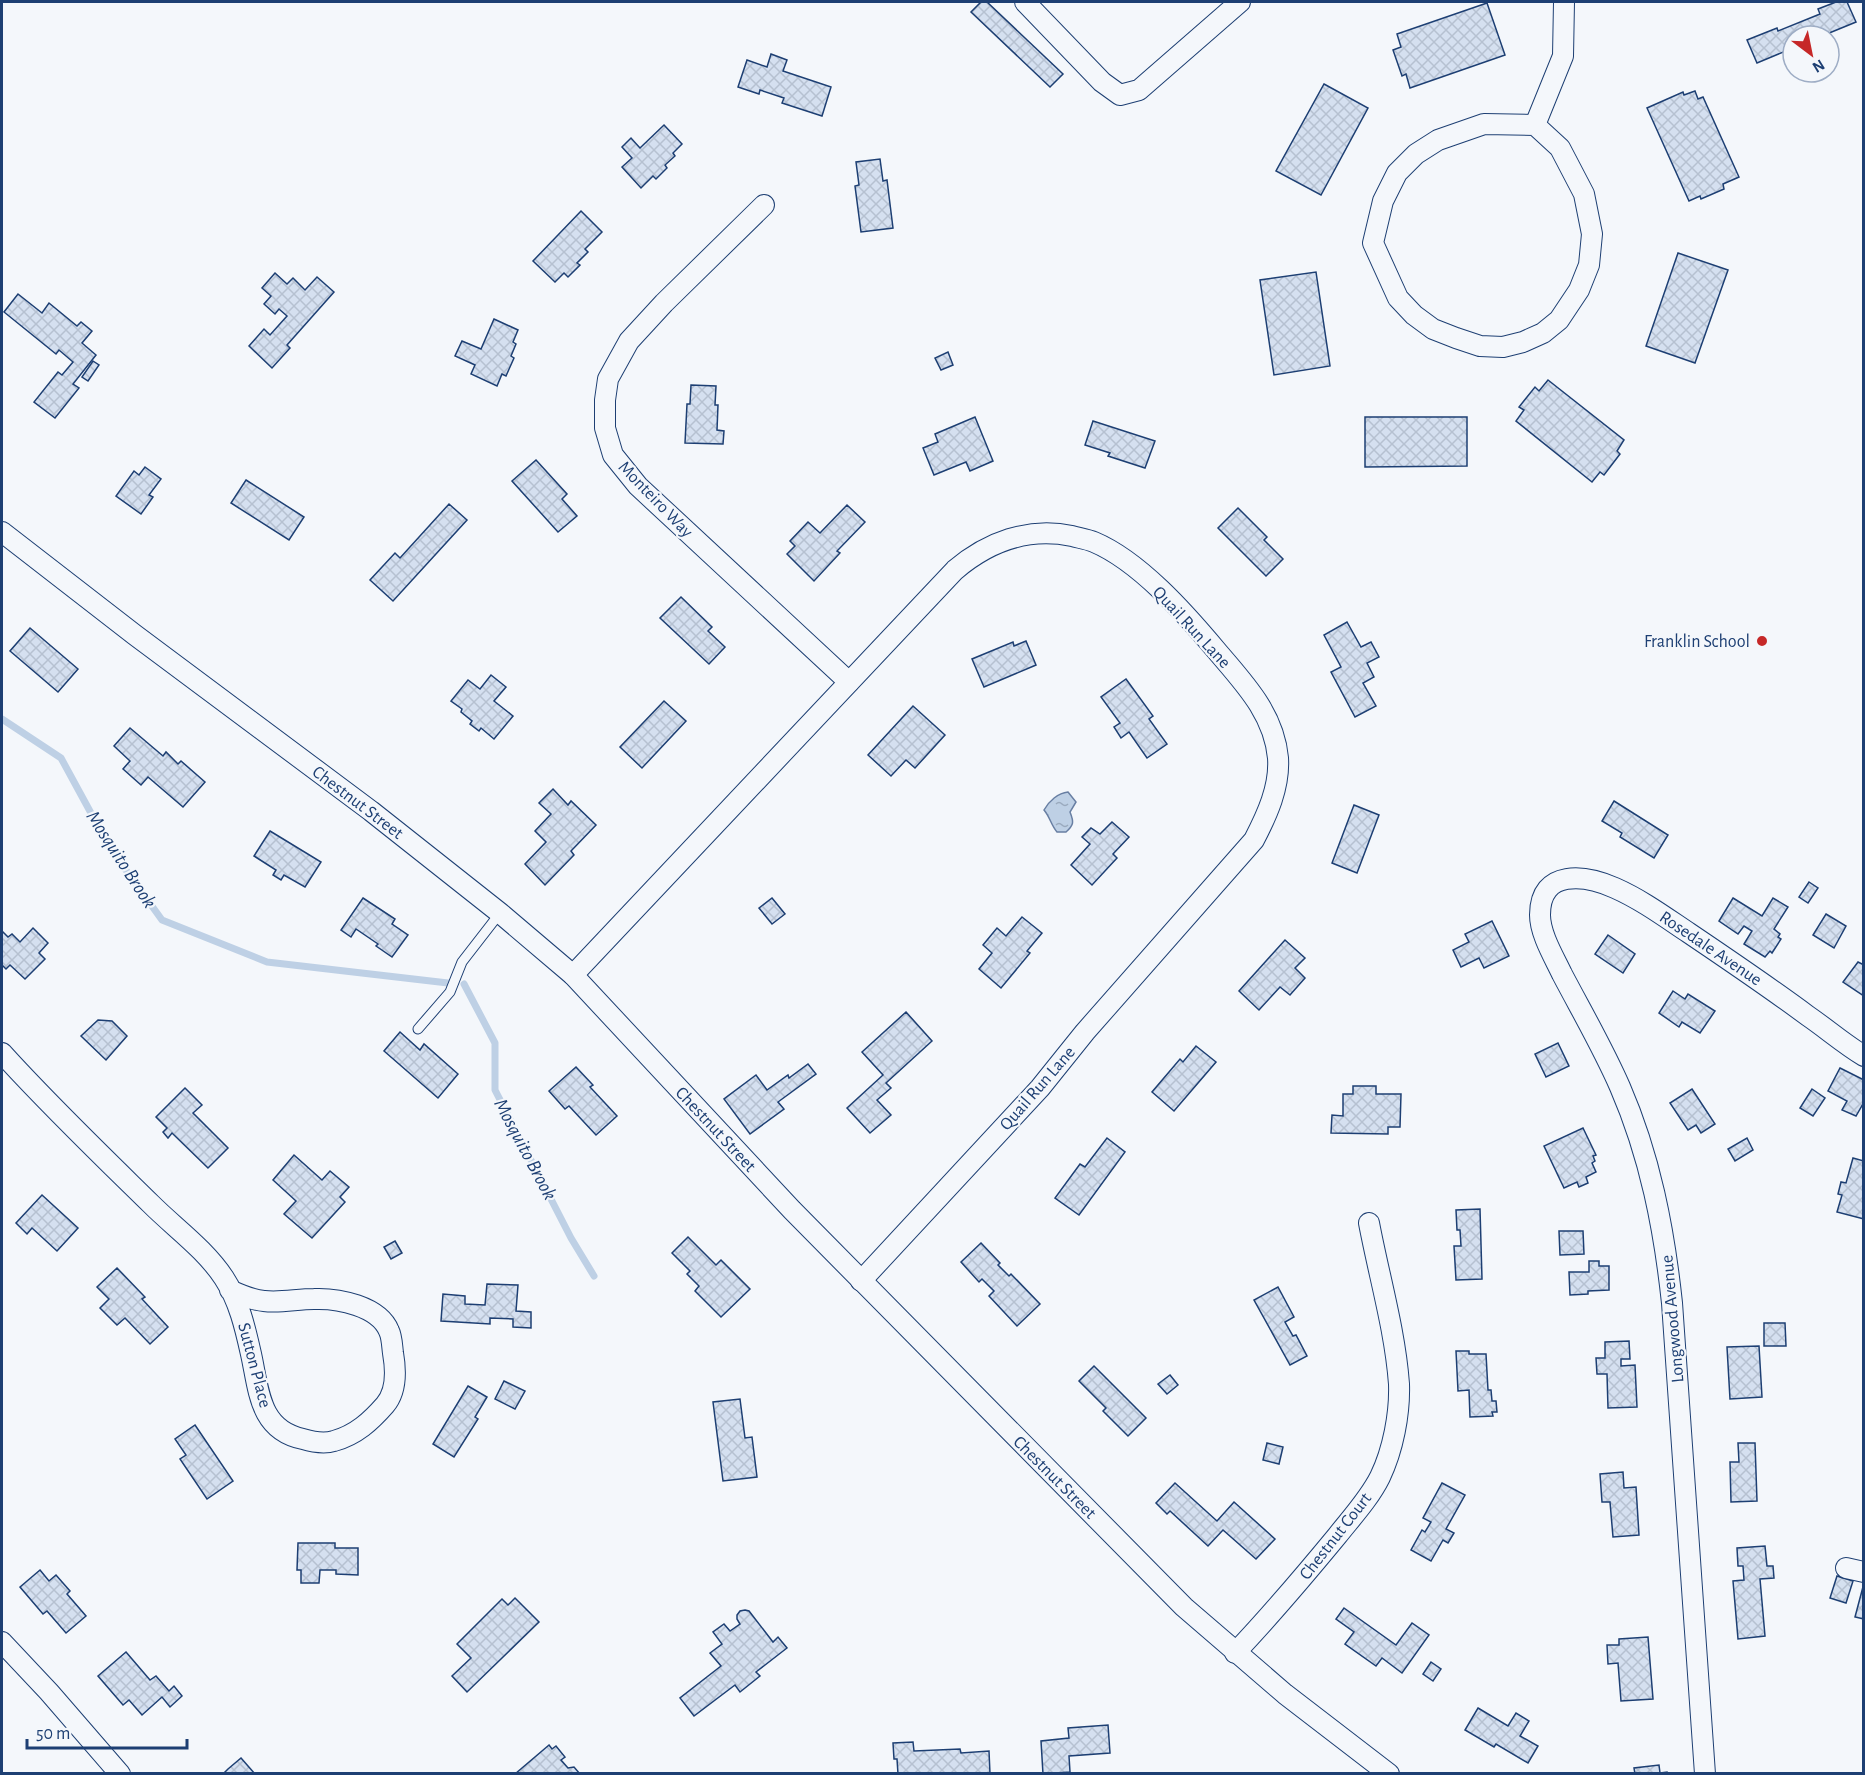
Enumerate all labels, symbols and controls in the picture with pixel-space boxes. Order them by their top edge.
north arrow [1781,24,1841,84]
text: N [1809,56,1827,76]
street label: Monteiro Way [615,458,696,542]
street label: Quail Run Lane [1149,583,1234,672]
place label: Franklin School [1644,633,1750,651]
marker: Franklin School [1755,634,1769,648]
street label: Chestnut Street [308,763,407,843]
water label: Mosquito Brook [82,807,160,912]
street label: Rosedale Avenue [1656,908,1765,990]
street label: Quail Run Lane [997,1043,1079,1134]
street label: Chestnut Street [672,1084,759,1176]
water label: Mosquito Brook [490,1096,560,1203]
street label: Longwood Avenue [1658,1254,1688,1384]
street label: Sutton Place [234,1321,274,1410]
street label: Chestnut Street [1009,1433,1099,1523]
street label: Chestnut Court [1296,1490,1375,1584]
scale bar [27,1712,188,1750]
text: 50 m [36,1725,70,1743]

